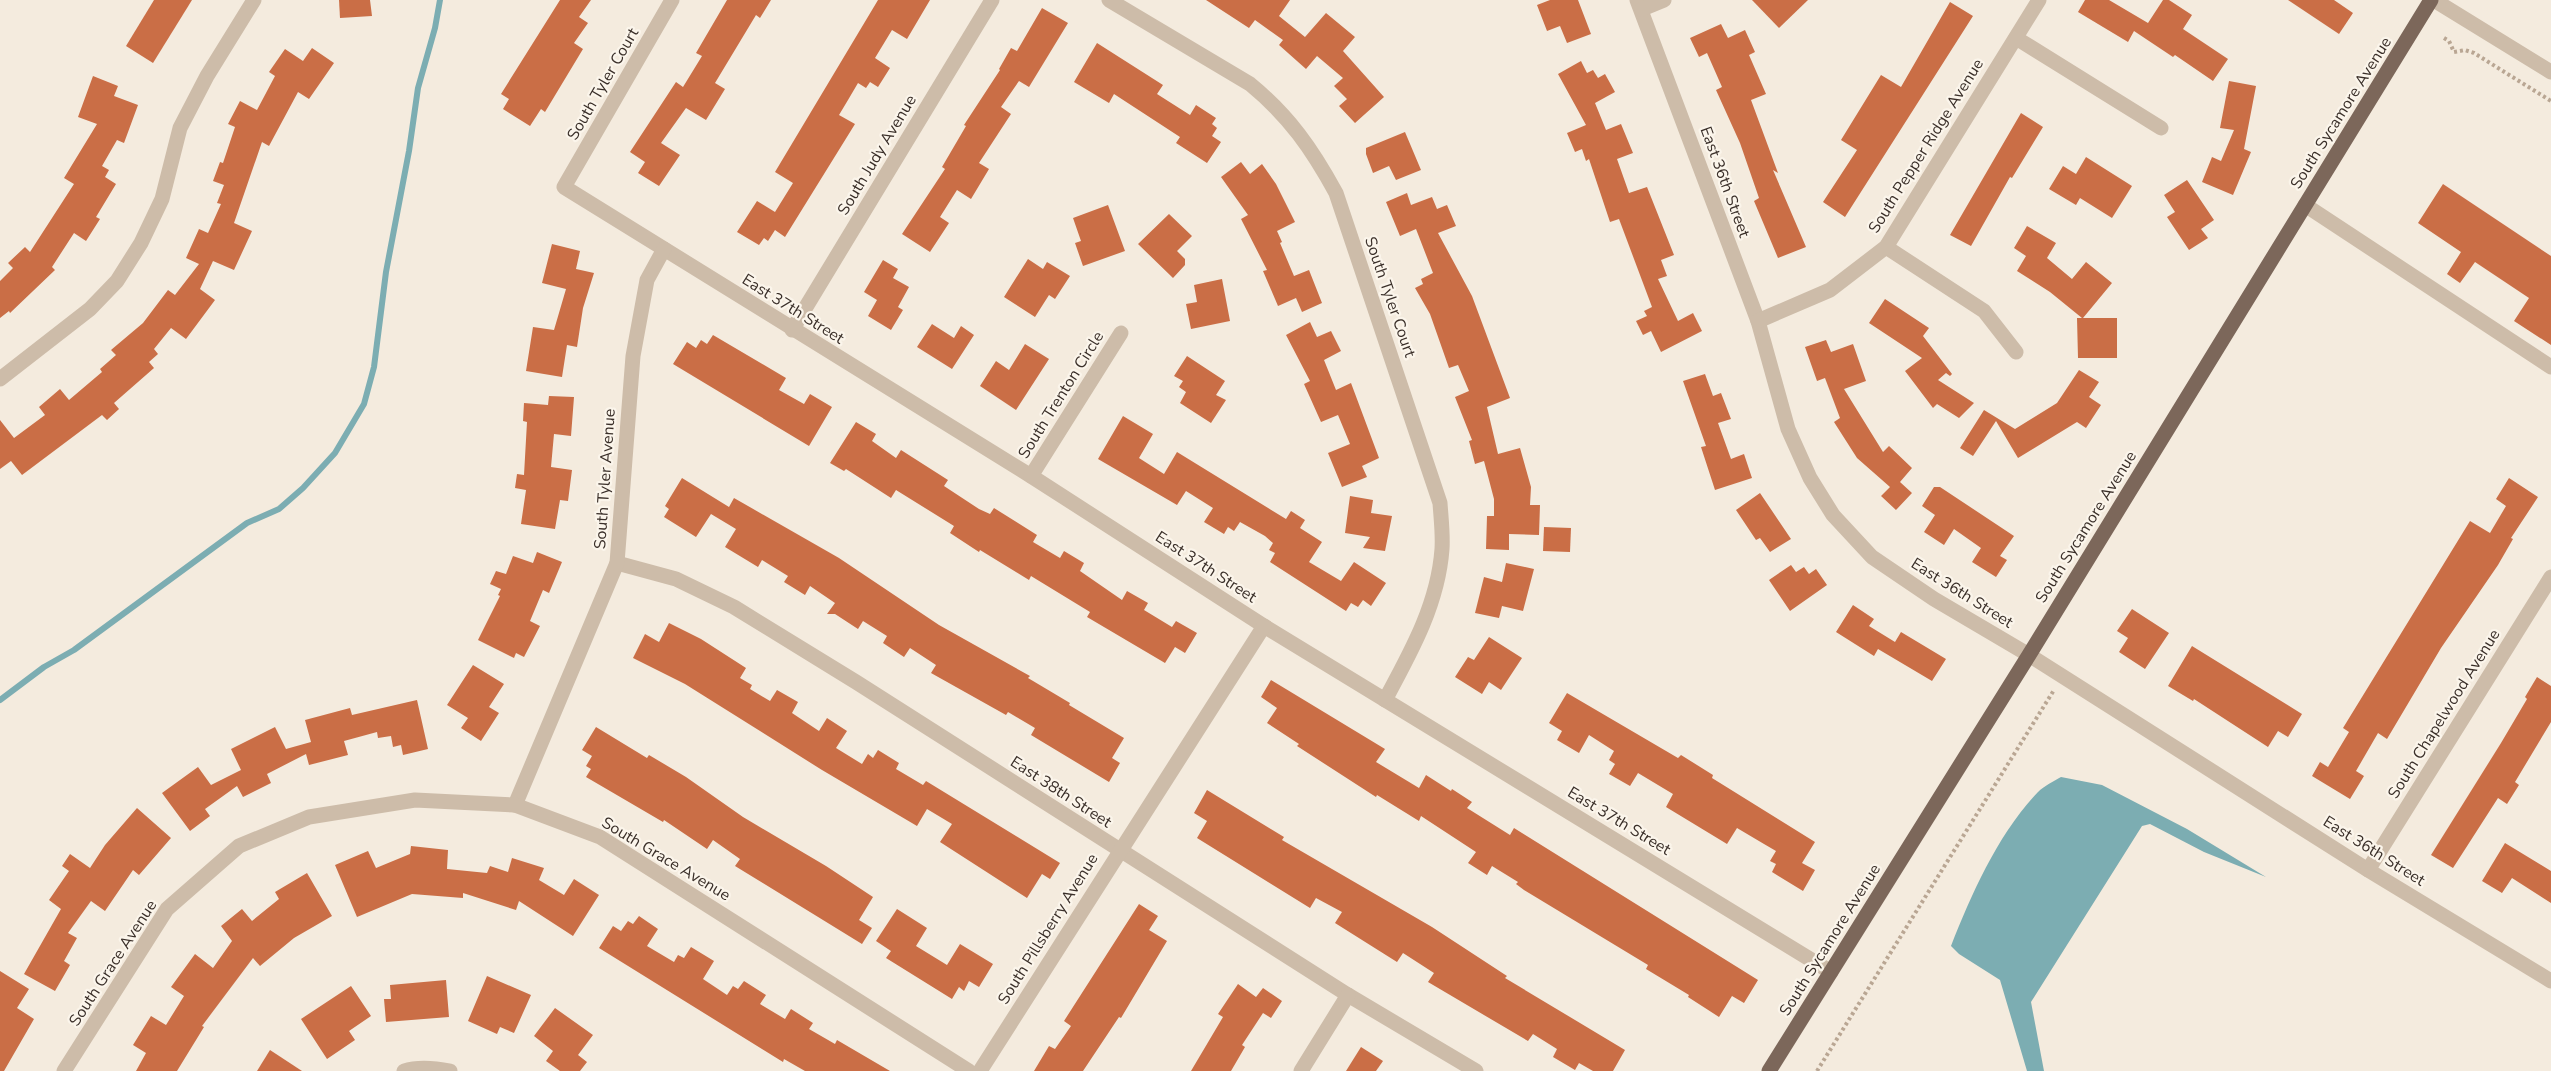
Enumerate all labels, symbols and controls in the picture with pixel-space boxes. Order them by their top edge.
street label: South Tyler Court [562,24,644,144]
street label: South Sycamore Avenue [2285,33,2397,193]
street label: South Pepper Ridge Avenue [1863,55,1989,237]
street label: South Judy Avenue [832,91,922,219]
street label: East 36th Street [1695,123,1755,241]
street label: South Tyler Court [1359,234,1421,361]
street label: East 37th Street [738,269,849,349]
street label: South Trenton Circle [1013,327,1109,463]
street label: South Tyler Avenue [589,408,621,550]
street label: South Sycamore Avenue [2030,447,2142,607]
street label: East 37th Street [1151,526,1261,608]
street label: East 36th Street [1907,553,2018,633]
street label: South Chapelwood Avenue [2383,625,2505,803]
street label: East 38th Street [1006,751,1116,833]
street label: East 37th Street [1563,782,1675,861]
street label: East 36th Street [2319,811,2430,891]
street label: South Grace Avenue [598,812,734,906]
street label: South Pillsberry Avenue [993,849,1103,1009]
street label: South Sycamore Avenue [1774,860,1886,1020]
street label: South Grace Avenue [64,896,162,1030]

